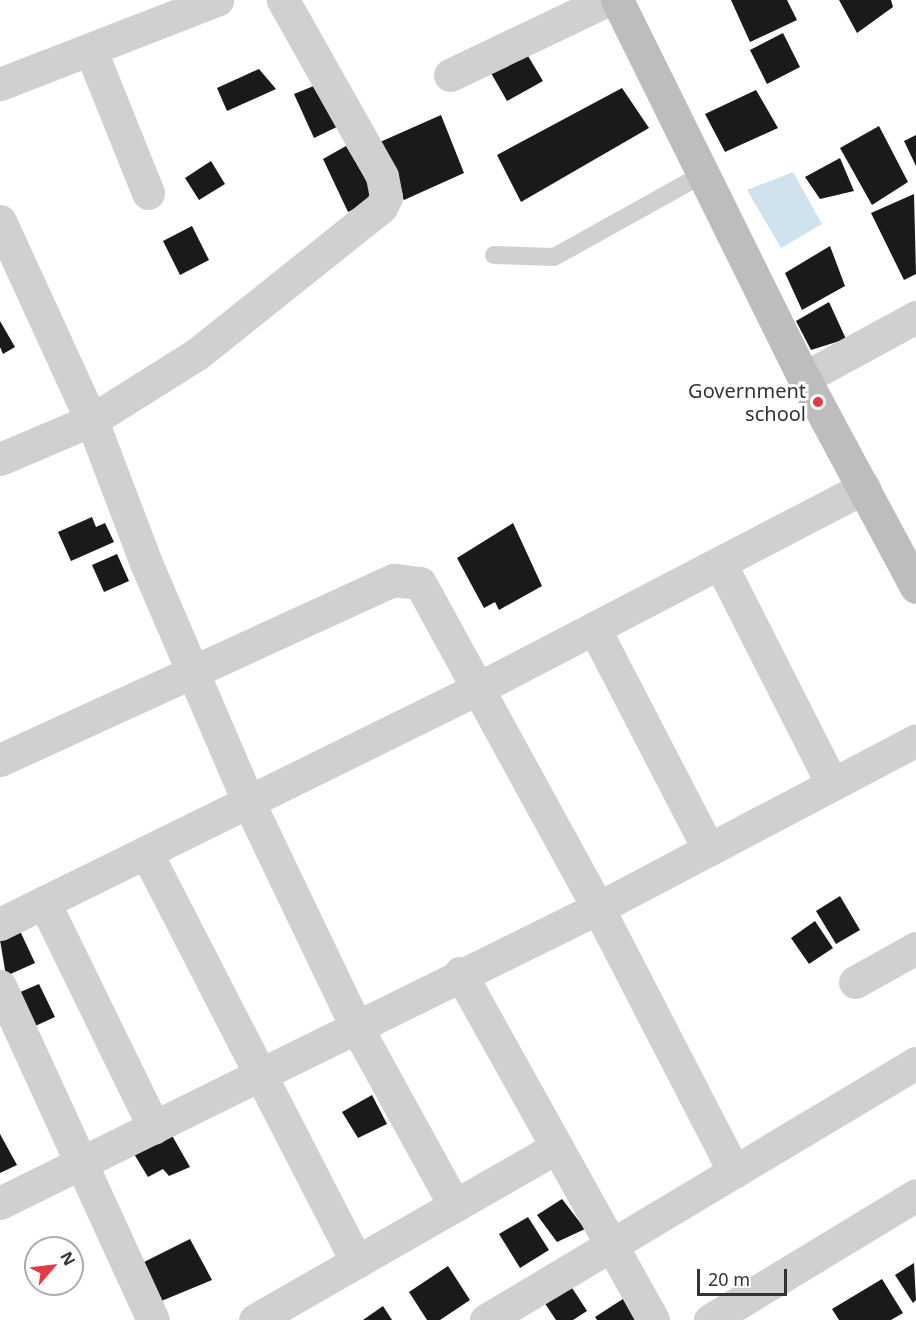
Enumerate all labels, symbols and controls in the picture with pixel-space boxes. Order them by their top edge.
place label: Government school [688,378,806,425]
marker: Government school [811,395,825,409]
north arrow [24,1236,84,1296]
text: N [55,1248,81,1269]
scale bar [700,1257,790,1295]
text: 20 m [708,1267,750,1291]

